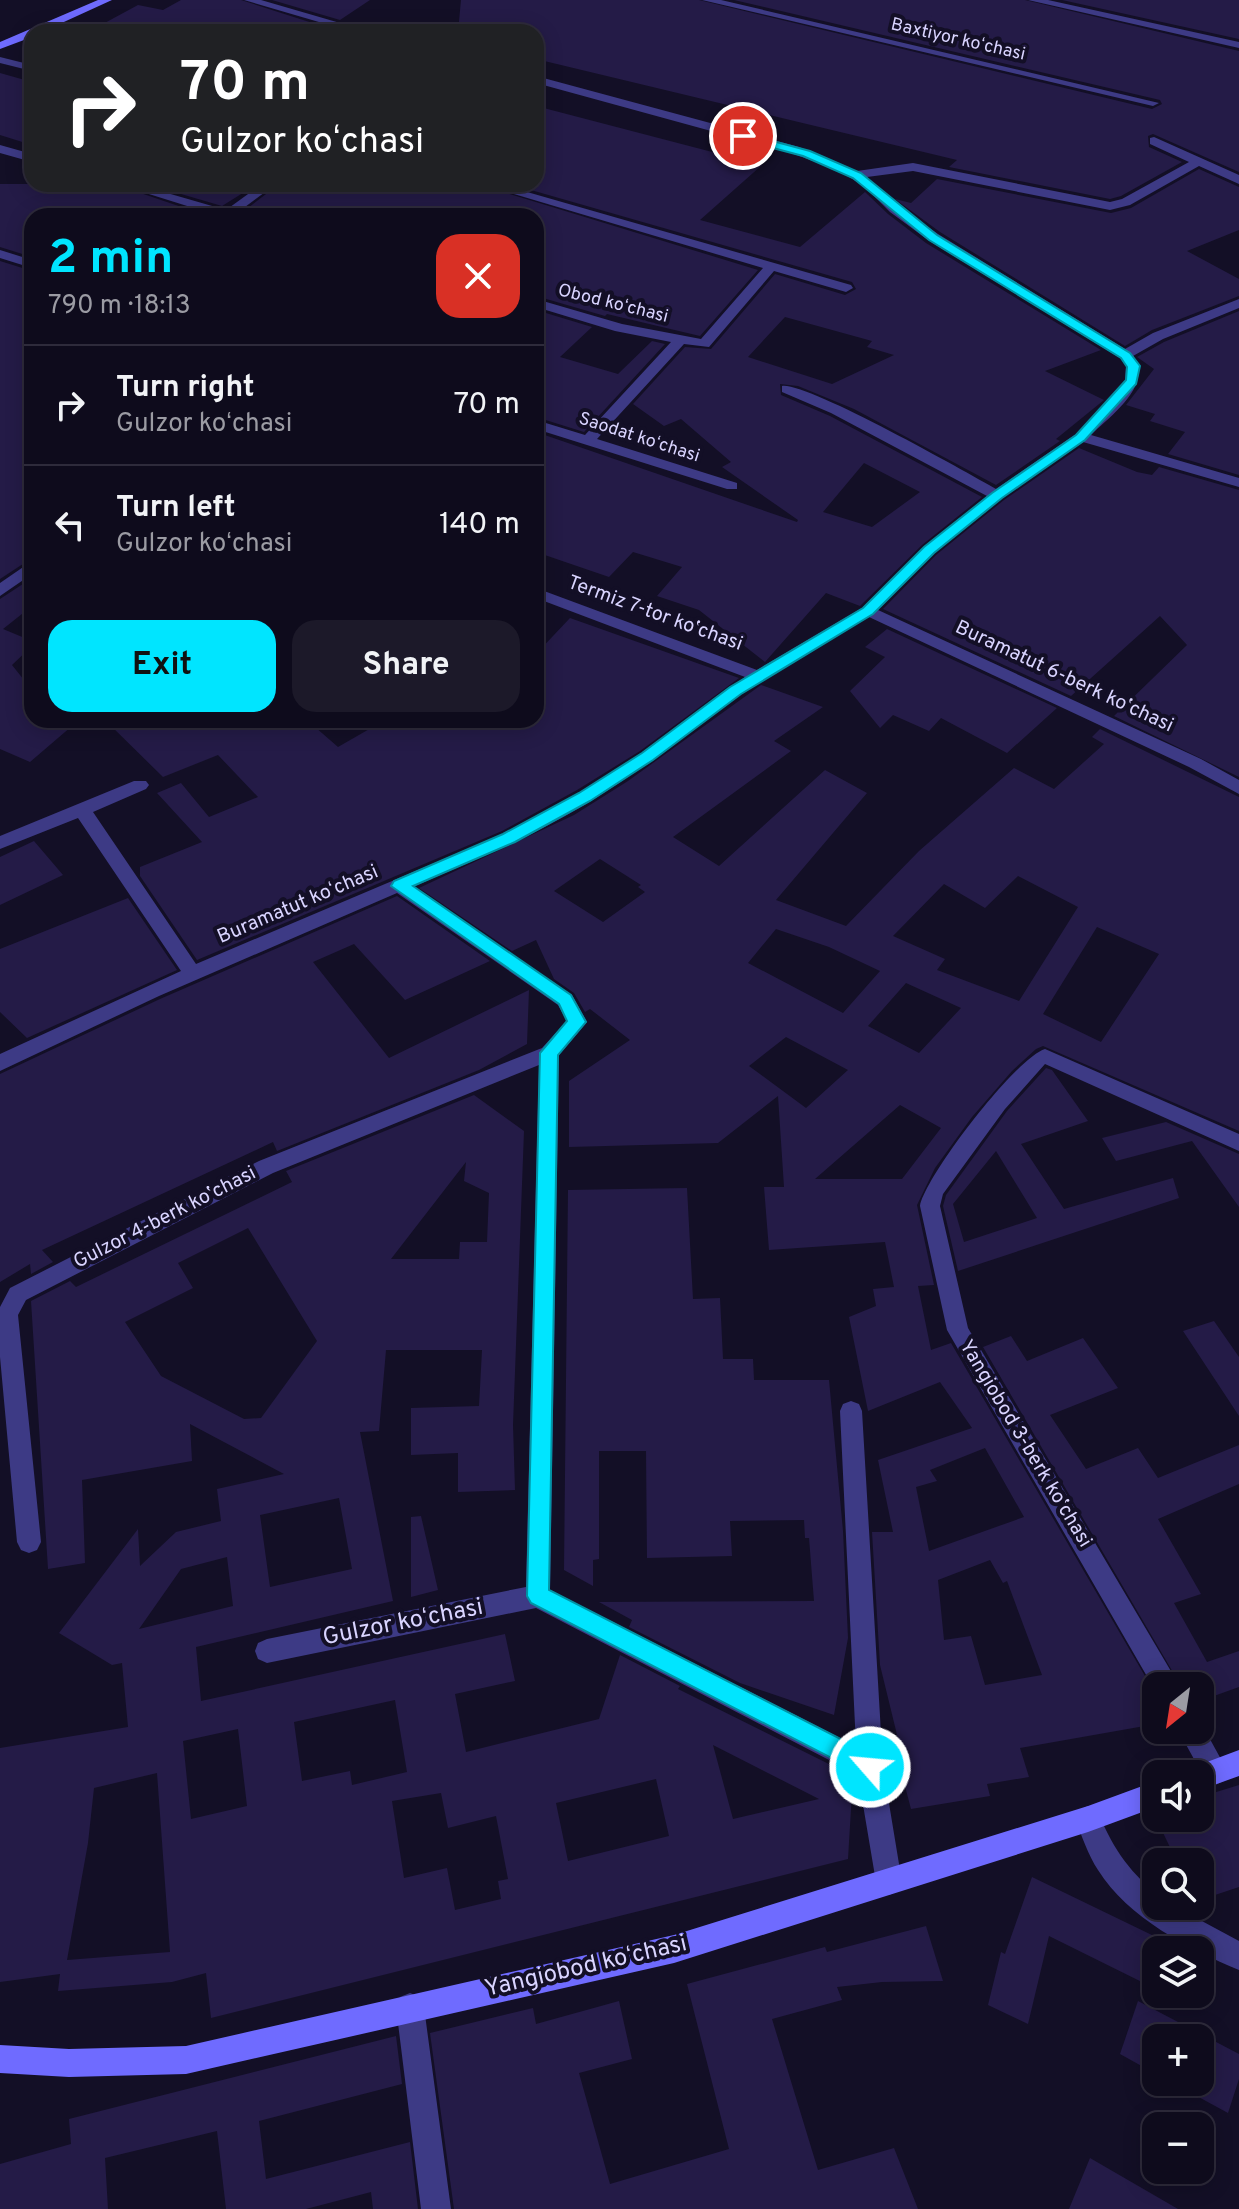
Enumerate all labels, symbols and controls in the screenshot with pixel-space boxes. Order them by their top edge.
street label: Baxtiyor koʻchasi [889,13,1027,67]
text: 70 m [180,50,310,120]
icon: right [48,56,152,160]
pin [709,102,777,170]
icon: arrive [721,114,765,158]
text: Gulzor koʻchasi [180,120,424,166]
text: 2 min [48,230,173,290]
button: close [436,234,520,318]
street label: Obod koʻchasi [555,279,671,329]
text: 790 m · 18:13 [48,290,191,323]
text: Turn right [116,370,254,407]
icon: right [48,383,92,427]
text: 70 m [454,387,520,424]
text: Gulzor koʻchasi [116,408,292,441]
street label: Saodat koʻchasi [576,408,702,468]
text: Turn left [116,490,236,527]
icon: left [48,503,92,547]
text: 140 m [439,507,520,544]
text: Gulzor koʻchasi [116,528,292,561]
street label: Termiz 7-tor koʼchasi [564,570,746,658]
street label: Buramatut 6-berk koʼchasi [951,615,1177,739]
button: Exit [48,620,276,712]
button: Share [292,620,520,712]
street label: Buramatut koʻchasi [214,859,382,951]
street label: Gulzor 4-berk koʼchasi [69,1161,261,1275]
street label: Yangiobod 3-berk koʼchasi [953,1335,1097,1553]
street label: Gulzor koʻchasi [320,1593,486,1653]
north arrow [1142,1672,1214,1744]
map controls [1142,1672,1214,2184]
position arrow [828,1725,912,1809]
button: sound [1142,1760,1214,1832]
button: search [1142,1848,1214,1920]
street label: Yangiobod koʻchasi [482,1929,690,2005]
button: layers [1142,1936,1214,2008]
button: + [1142,2024,1214,2096]
button: − [1142,2112,1214,2184]

